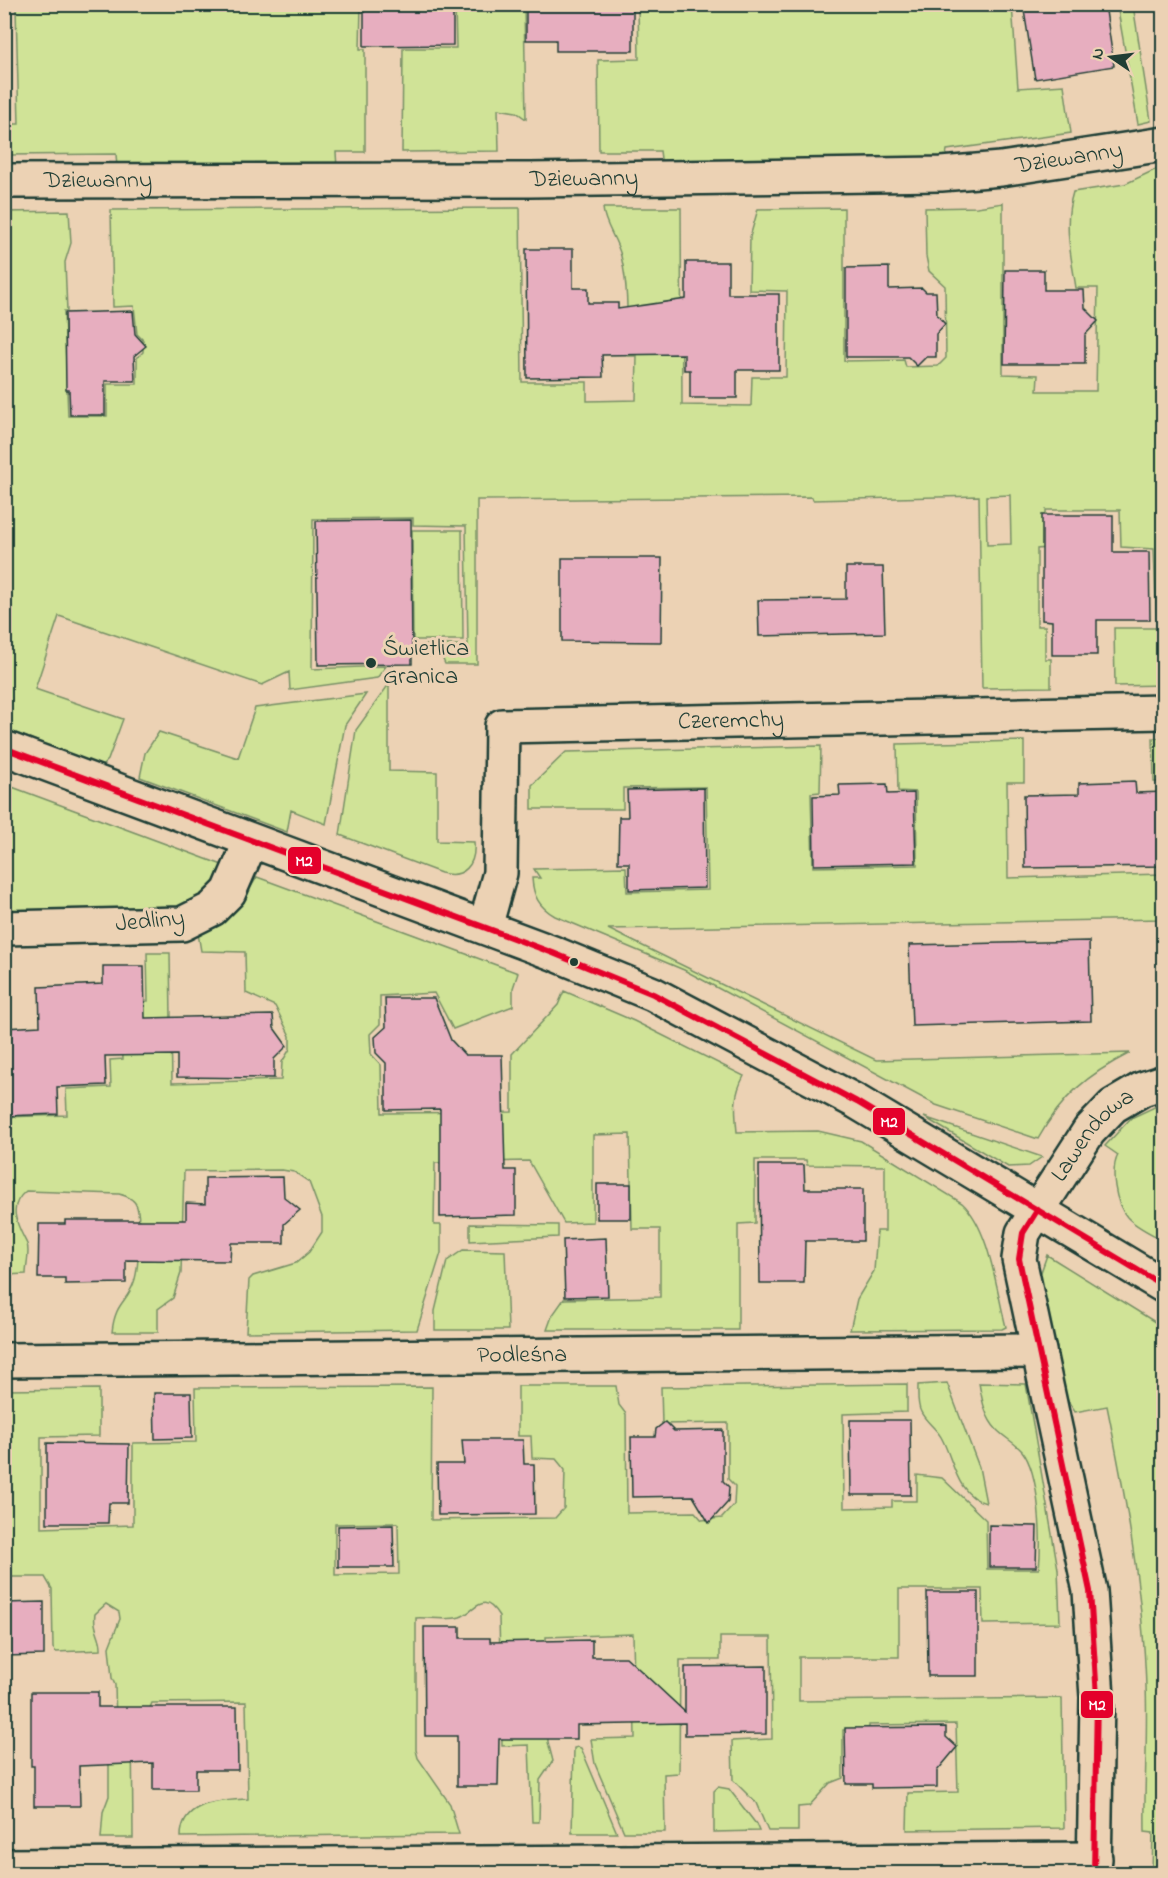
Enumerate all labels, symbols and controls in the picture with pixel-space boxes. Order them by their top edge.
north arrow [1081,27,1141,87]
text: N [1085,46,1111,62]
street label: Dziewanny [1012,133,1125,184]
street label: Dziewanny [528,161,639,198]
street label: Dziewanny [43,163,152,199]
place label: Świetlica Granica [383,632,469,695]
marker: Świetlica Granica [364,656,378,670]
street label: Czeremchy [677,703,784,740]
line badge: M2 [287,846,322,875]
text: M2 [295,850,313,874]
street label: Jedliny [114,902,186,943]
unlabelled marker [568,956,580,968]
street label: Lawendowa [1043,1080,1141,1189]
line badge: M2 [872,1107,906,1136]
text: M2 [880,1111,898,1135]
street label: Podleśna [477,1338,567,1373]
line badge: M2 [1080,1690,1114,1719]
text: M2 [1088,1694,1106,1718]

